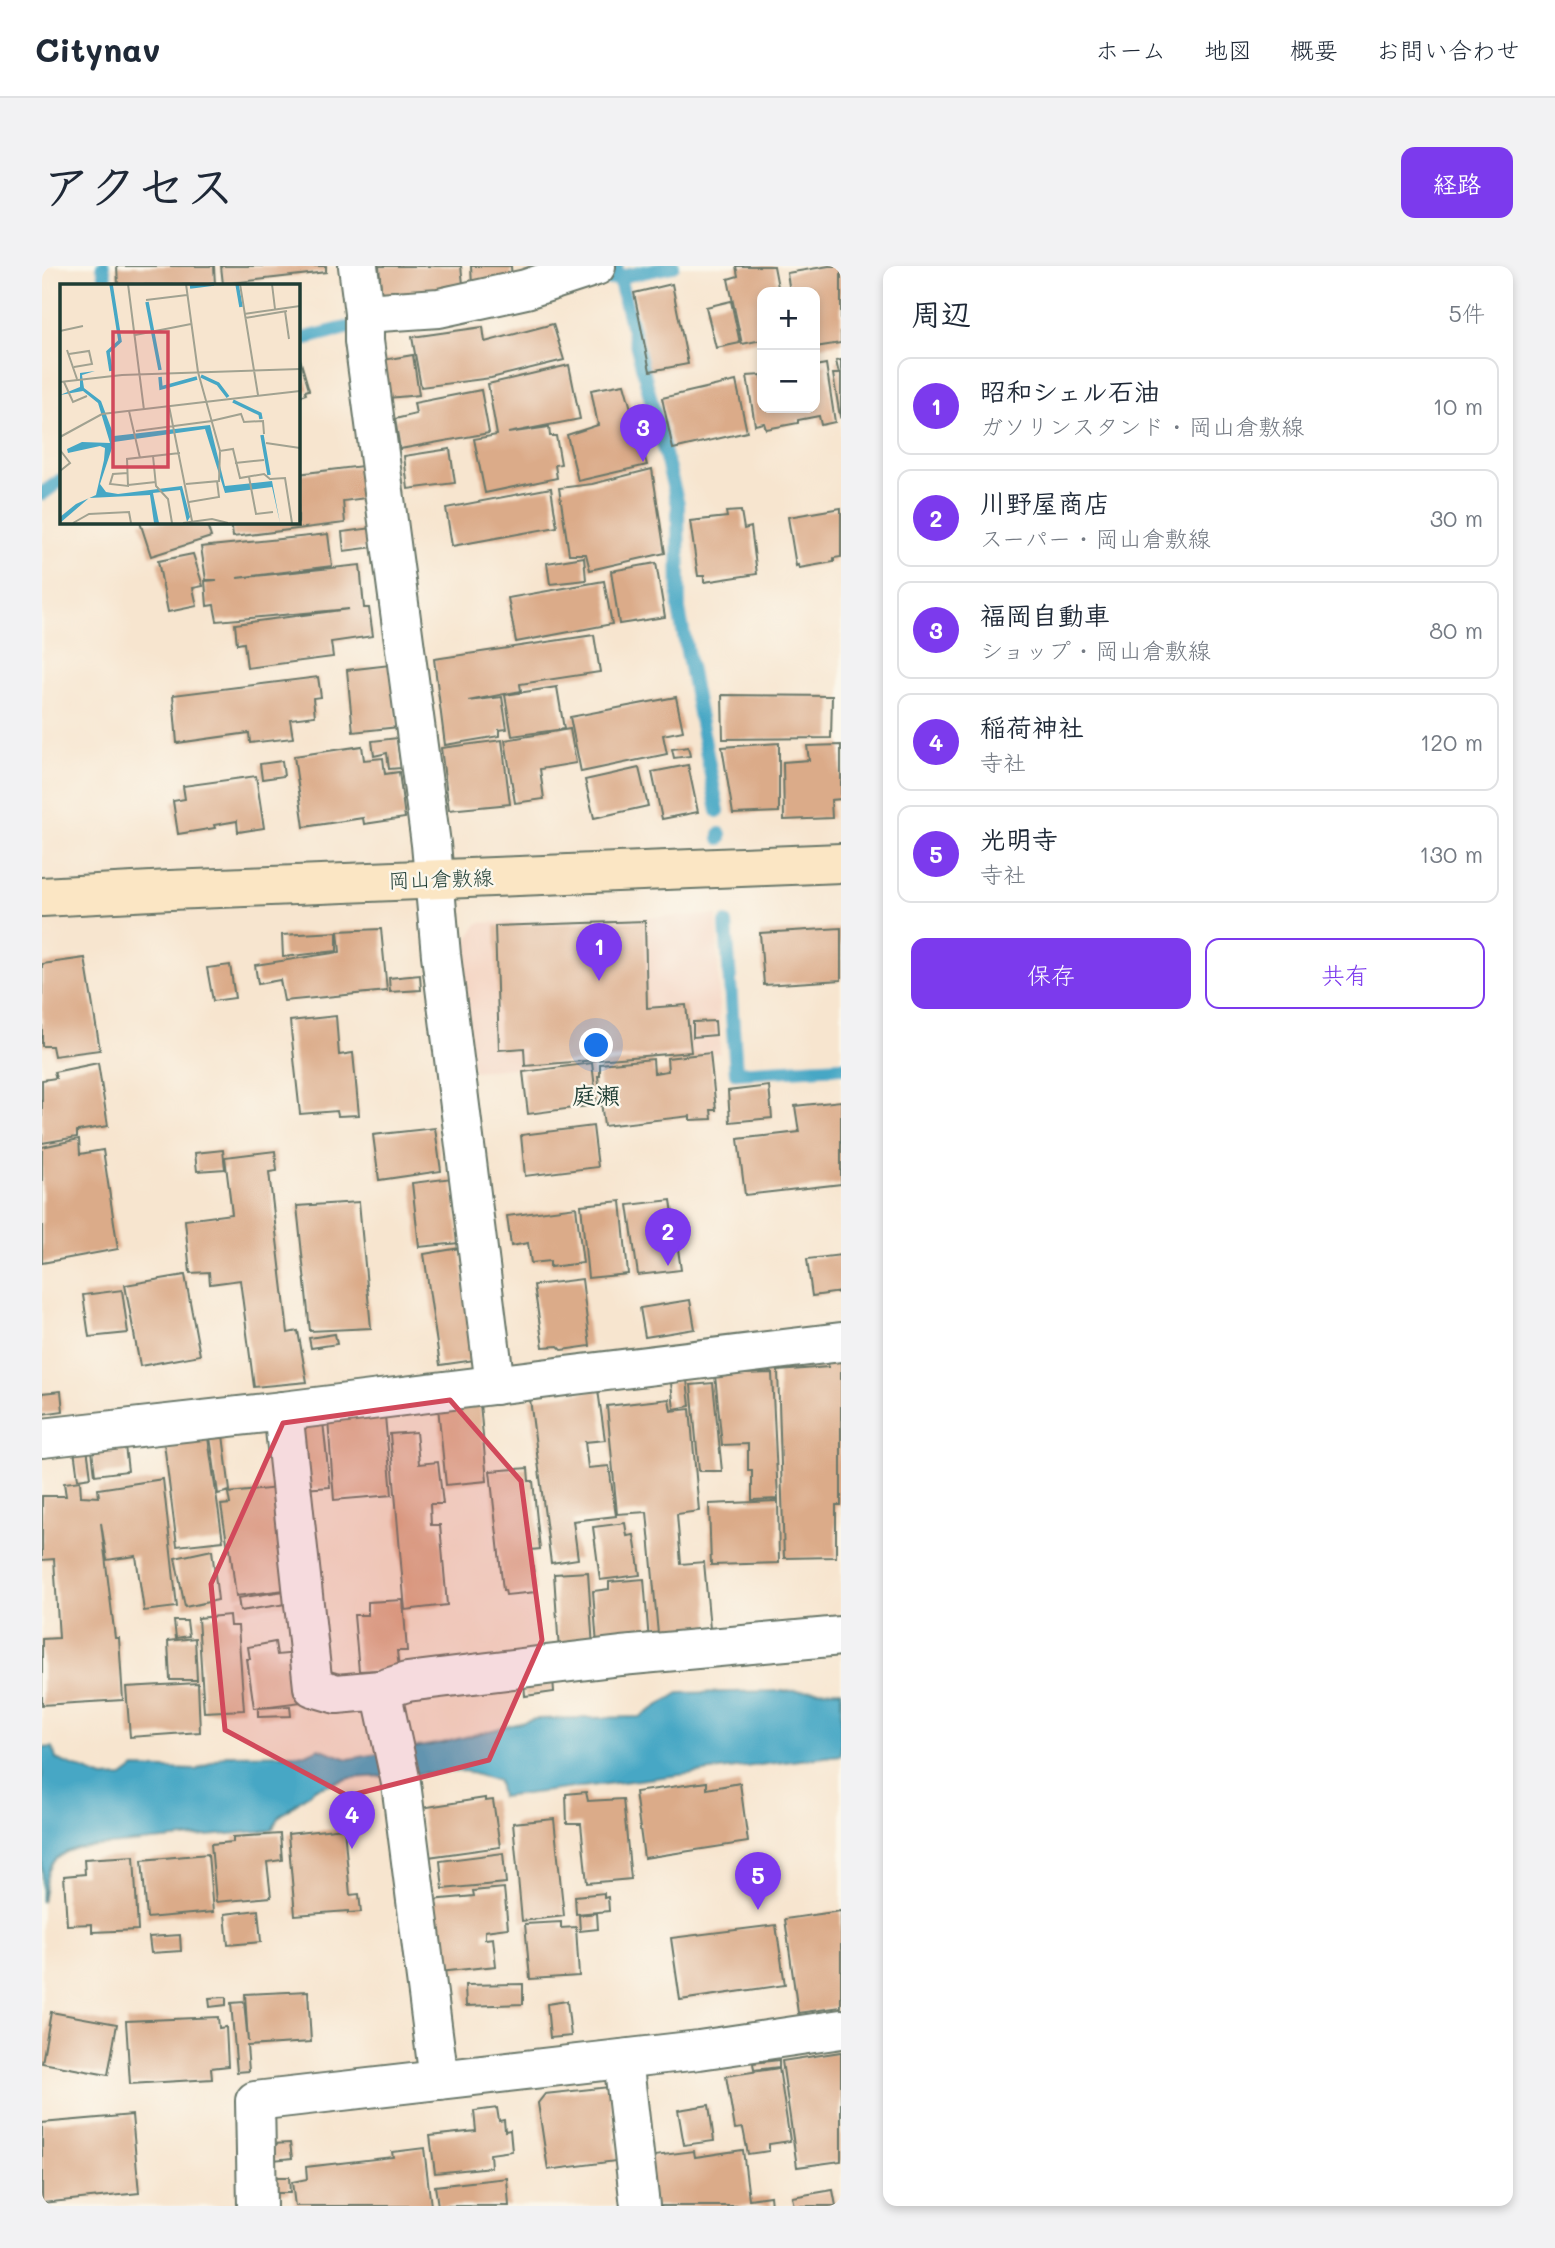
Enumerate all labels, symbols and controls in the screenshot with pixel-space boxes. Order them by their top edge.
text: Citynav [35,27,160,70]
text: ホーム [1095,34,1166,65]
text: 地図 [1204,34,1252,65]
text: 概要 [1290,34,1338,65]
text: お問い合わせ [1376,34,1520,65]
button: 経路 [1401,147,1513,218]
text: アクセス [42,153,235,216]
inset map [60,284,299,523]
map controls [757,287,820,413]
button: + [757,287,820,350]
text: 周辺 [911,293,971,333]
text: 5件 [1449,298,1485,328]
button: − [757,350,820,413]
text: 昭和シェル石油 [980,374,1160,408]
text: 1 [931,391,941,421]
text: 10 m [1433,391,1483,421]
pin: 3 [620,404,666,462]
text: ガソリンスタンド · 岡山倉敷線 [980,411,1304,441]
text: 川野屋商店 [980,486,1110,520]
text: 2 [930,503,942,533]
text: 30 m [1430,503,1483,533]
text: スーパー · 岡山倉敷線 [980,523,1211,553]
text: 福岡自動車 [980,598,1110,632]
text: 3 [929,615,943,645]
text: 80 m [1429,615,1483,645]
text: ショップ · 岡山倉敷線 [980,635,1211,665]
text: 稲荷神社 [980,710,1084,744]
text: 4 [929,727,943,757]
text: 120 m [1420,727,1483,757]
text: 寺社 [980,747,1026,777]
text: 光明寺 [980,822,1058,856]
text: 5 [929,839,943,869]
text: 130 m [1419,839,1483,869]
text: 寺社 [980,859,1026,889]
street label: 岡山倉敷線 [388,863,494,893]
pin: 1 [576,923,622,981]
button: 保存 [911,938,1191,1009]
button: 共有 [1205,938,1485,1009]
your location [579,1028,613,1062]
district label: 庭瀬 [572,1079,620,1110]
pin: 2 [645,1208,691,1266]
pin: 4 [329,1791,375,1849]
pin: 5 [735,1852,781,1910]

